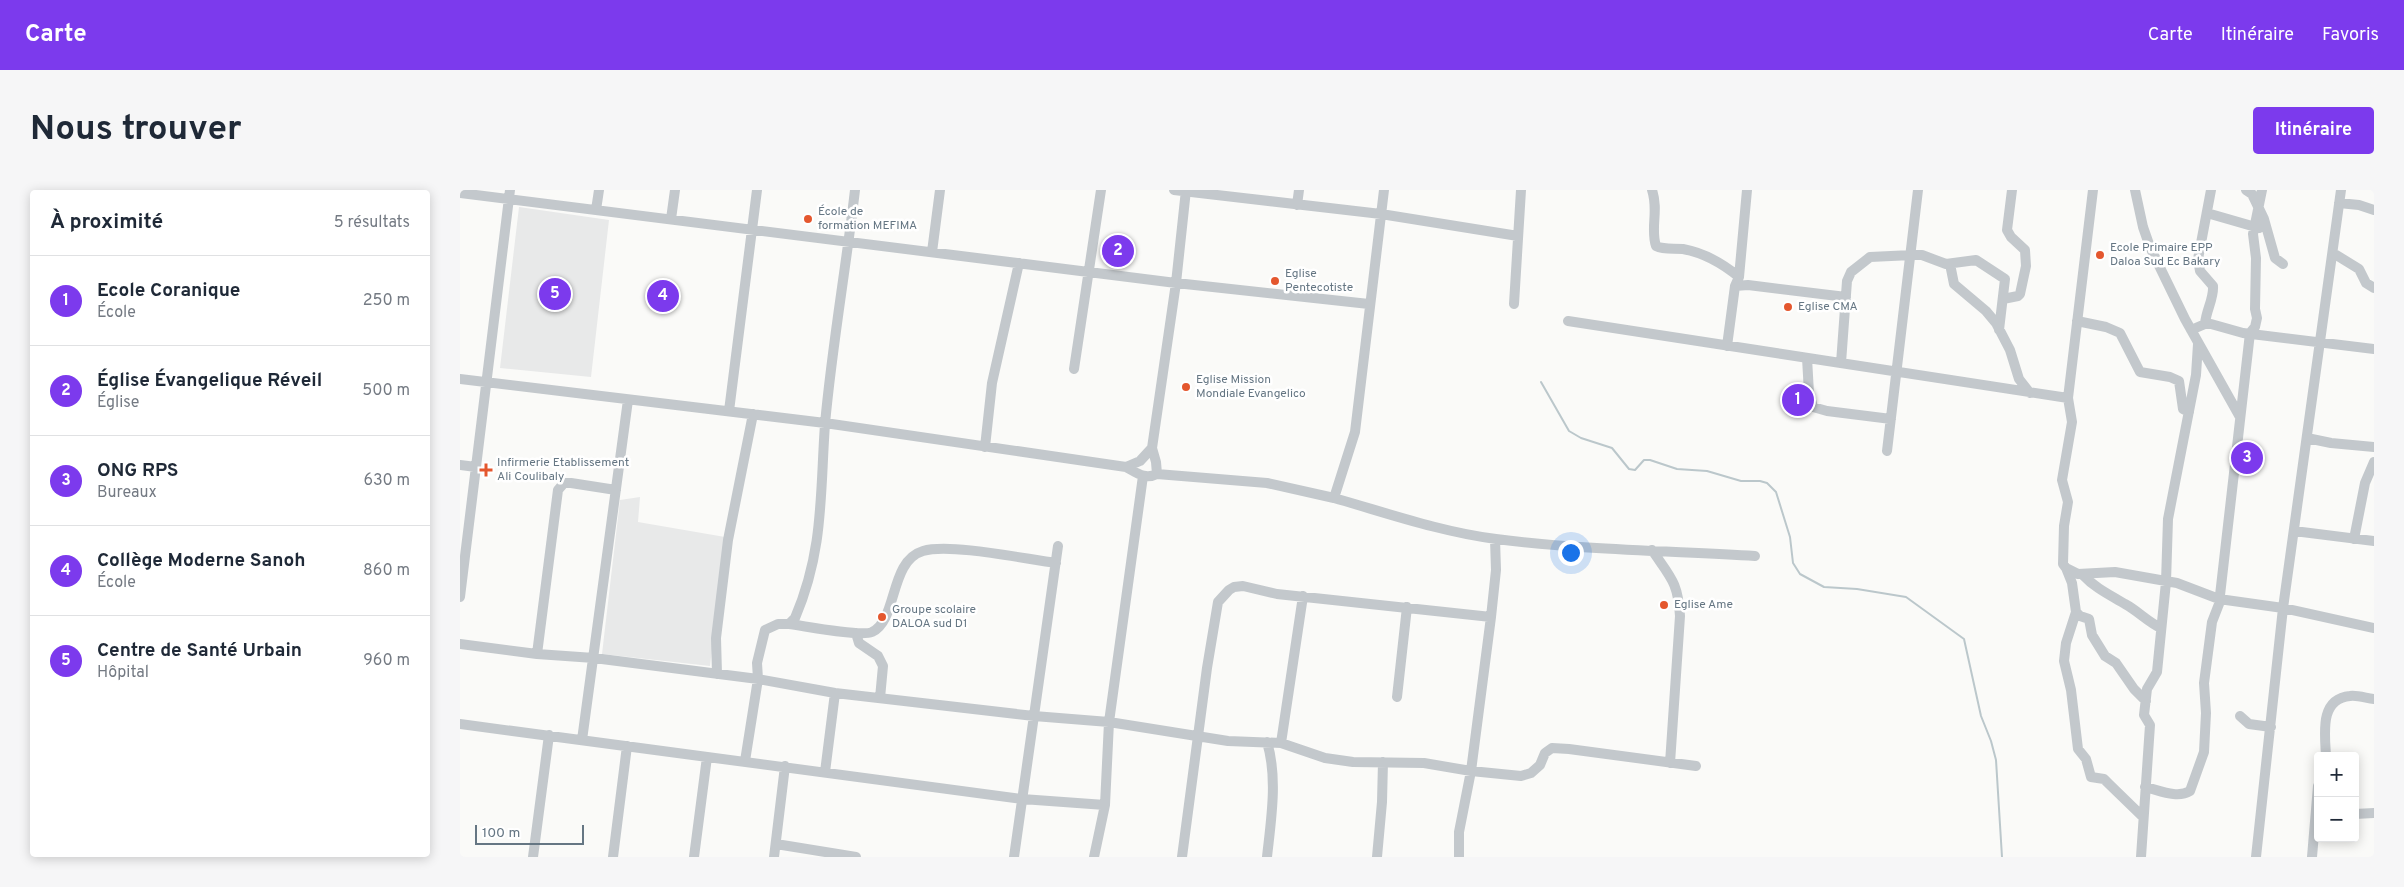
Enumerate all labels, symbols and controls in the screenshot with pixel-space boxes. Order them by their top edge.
text: Carte [25,20,87,50]
text: Carte [2148,24,2193,47]
text: Itinéraire [2221,24,2294,47]
text: Favoris [2322,24,2379,47]
button: Itinéraire [2253,107,2374,154]
text: Nous trouver [30,108,242,152]
place label: École de formation MEFIMA [818,204,917,234]
text: À proximité [50,209,163,236]
text: 5 résultats [334,213,410,233]
marker: École de formation MEFIMA [802,213,814,225]
pin: 2 [1102,232,1134,270]
place label: Ecole Primaire EPP Daloa Sud Ec Bakary [2110,240,2220,270]
marker: Ecole Primaire EPP Daloa Sud Ec Bakary [2094,249,2106,261]
place label: Eglise Pentecotiste [1285,266,1353,296]
pin: 5 [539,275,571,313]
marker: Eglise Pentecotiste [1269,275,1281,287]
pin: 4 [647,277,679,315]
text: Ecole Coranique [97,279,240,303]
text: 1 [63,291,69,311]
text: 250 m [363,291,410,311]
place label: Eglise CMA [1798,299,1858,315]
marker: Eglise CMA [1782,301,1794,313]
text: École [97,303,136,323]
text: Église Évangelique Réveil [97,369,322,393]
place label: Eglise Mission Mondiale Evangelico [1196,372,1306,402]
text: 2 [61,381,71,401]
text: 500 m [362,381,410,401]
marker: Eglise Mission Mondiale Evangelico [1180,381,1192,393]
pin: 1 [1782,381,1814,419]
text: Église [97,393,139,413]
pin: 3 [2231,439,2263,477]
place label: Infirmerie Etablissement Ali Coulibaly [497,455,629,485]
text: ONG RPS [97,459,179,483]
marker: Infirmerie Etablissement Ali Coulibaly [479,463,493,477]
text: 3 [61,471,71,491]
text: 630 m [363,471,410,491]
text: Bureaux [97,483,157,503]
your location [1558,540,1584,566]
text: Collège Moderne Sanoh [97,549,306,573]
text: 4 [61,561,71,581]
text: 860 m [363,561,410,581]
text: École [97,573,136,593]
place label: Eglise Ame [1674,597,1733,613]
marker: Eglise Ame [1658,599,1670,611]
place label: Groupe scolaire DALOA sud D1 [892,602,976,632]
marker: Groupe scolaire DALOA sud D1 [876,611,888,623]
text: Centre de Santé Urbain [97,639,302,663]
text: 5 [61,651,71,671]
text: 960 m [363,651,410,671]
text: Hôpital [97,663,149,683]
map controls [2314,752,2359,842]
button: + [2314,752,2359,797]
button: − [2314,797,2359,842]
scale bar [475,822,584,845]
text: 100 m [482,825,520,842]

